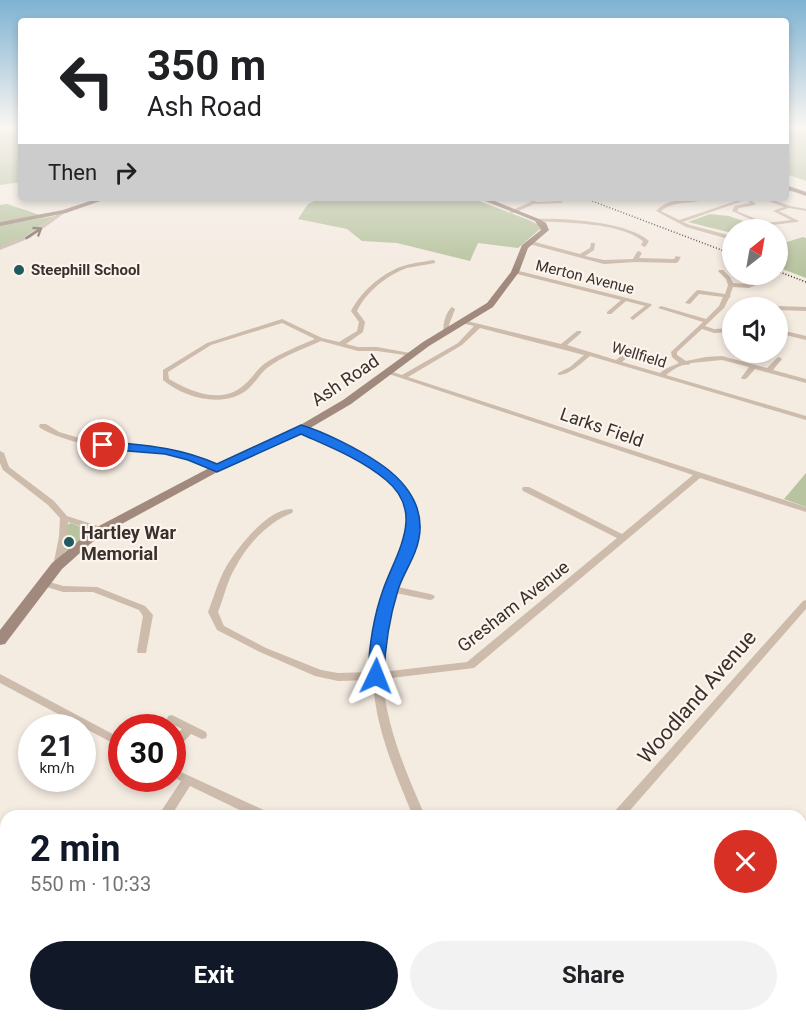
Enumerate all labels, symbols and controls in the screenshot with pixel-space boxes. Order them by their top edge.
text: 350 m [147,41,266,90]
icon: left [48,42,126,120]
text: Ash Road [147,91,262,123]
icon: right [109,156,142,189]
text: Then [48,160,97,185]
north arrow [722,219,788,285]
map controls [722,219,788,363]
one-way arrow [25,227,41,239]
street label: Merton Avenue [534,256,636,298]
place label: Steephill School [31,261,140,279]
marker: Steephill School [12,263,26,277]
button: sound [722,297,788,363]
street label: Wellfield [609,338,669,372]
street label: Ash Road [307,350,383,410]
street label: Larks Field [558,403,646,451]
pin [77,419,128,470]
icon: arrive [86,428,119,461]
place label: Hartley War Memorial [81,522,176,564]
marker: Hartley War Memorial [62,535,76,549]
street label: Gresham Avenue [453,556,573,656]
street label: Woodland Avenue [633,626,761,768]
position arrow [344,644,408,708]
speed limit sign: 30 [108,714,186,792]
text: 21 [40,728,74,763]
text: km/h [39,759,75,777]
text: 2 min [30,828,121,870]
button: close [714,830,777,893]
text: 550 m · 10:33 [30,872,151,896]
button: Exit [30,941,398,1010]
button: Share [410,941,777,1010]

